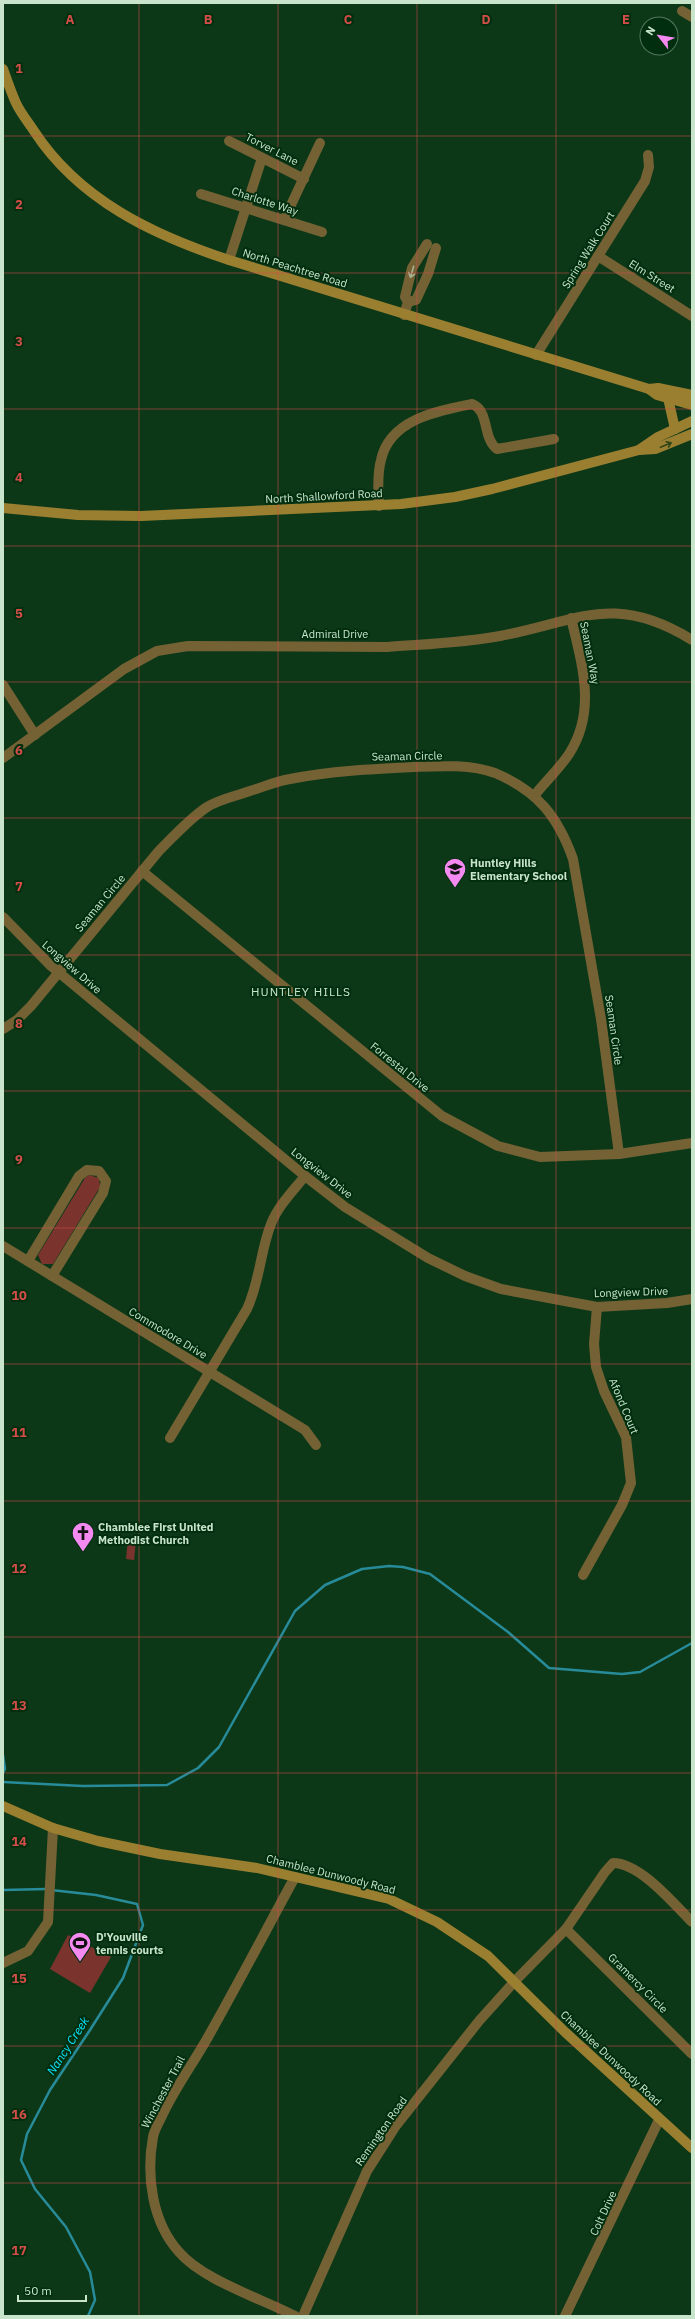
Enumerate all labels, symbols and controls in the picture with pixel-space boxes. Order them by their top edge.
text: A [66,11,75,28]
text: B [204,11,213,28]
text: C [344,11,353,28]
text: D [481,11,491,28]
text: E [622,11,630,28]
north arrow [639,16,679,56]
text: N [642,24,658,38]
text: 1 [15,60,23,77]
street label: Torver Lane [243,130,301,168]
street label: Charlotte Way [230,184,301,219]
text: 2 [15,196,23,213]
street label: Spring Walk Court [559,209,617,291]
street label: North Peachtree Road [241,245,349,291]
street label: Elm Street [626,256,678,296]
one-way arrow [408,265,415,278]
text: 3 [15,333,23,350]
one-way arrow [660,440,672,448]
text: 4 [15,469,23,486]
street label: North Shallowford Road [265,486,383,506]
text: 5 [15,605,23,622]
street label: Seaman Way [577,620,603,686]
street label: Admiral Drive [302,627,368,641]
text: 6 [15,742,23,759]
street label: Seaman Circle [372,748,442,764]
school or university icon: Huntley Hills Elementary School [442,856,468,889]
place label: Huntley Hills Elementary School [470,856,568,883]
street label: Seaman Circle [72,871,128,935]
text: 7 [15,878,23,895]
street label: Longview Drive [39,937,105,997]
district label: HUNTLEY HILLS [251,984,351,999]
street label: Seaman Circle [602,994,626,1066]
text: 8 [15,1015,23,1032]
street label: Forrestal Drive [368,1039,432,1095]
street label: Longview Drive [288,1145,356,1201]
text: 9 [15,1151,23,1168]
street label: Longview Drive [594,1284,668,1300]
text: 10 [11,1287,27,1304]
street label: Commodore Drive [126,1304,210,1362]
street label: Afond Court [606,1376,642,1436]
text: 11 [11,1424,27,1441]
church icon: Chamblee First United Methodist Church [70,1520,96,1553]
place label: Chamblee First United Methodist Church [98,1520,213,1547]
text: 12 [11,1560,27,1577]
text: 13 [11,1697,27,1714]
text: 14 [11,1833,27,1850]
street label: Chamblee Dunwoody Road [265,1851,397,1897]
sports icon: D'Youville tennis courts [67,1930,93,1963]
place label: D'Youville tennis courts [96,1930,164,1957]
street label: Gramercy Circle [605,1950,671,2016]
text: 15 [11,1970,27,1987]
street label: Chamblee Dunwoody Road [558,2008,664,2108]
water label: Nancy Creek [43,2013,92,2078]
street label: Winchester Trail [138,2053,188,2131]
street label: Remington Road [352,2094,410,2168]
text: 16 [11,2106,27,2123]
street label: Colt Drive [587,2188,619,2238]
text: 17 [11,2242,27,2259]
scale bar [18,2277,86,2303]
text: 50 m [24,2283,52,2298]

